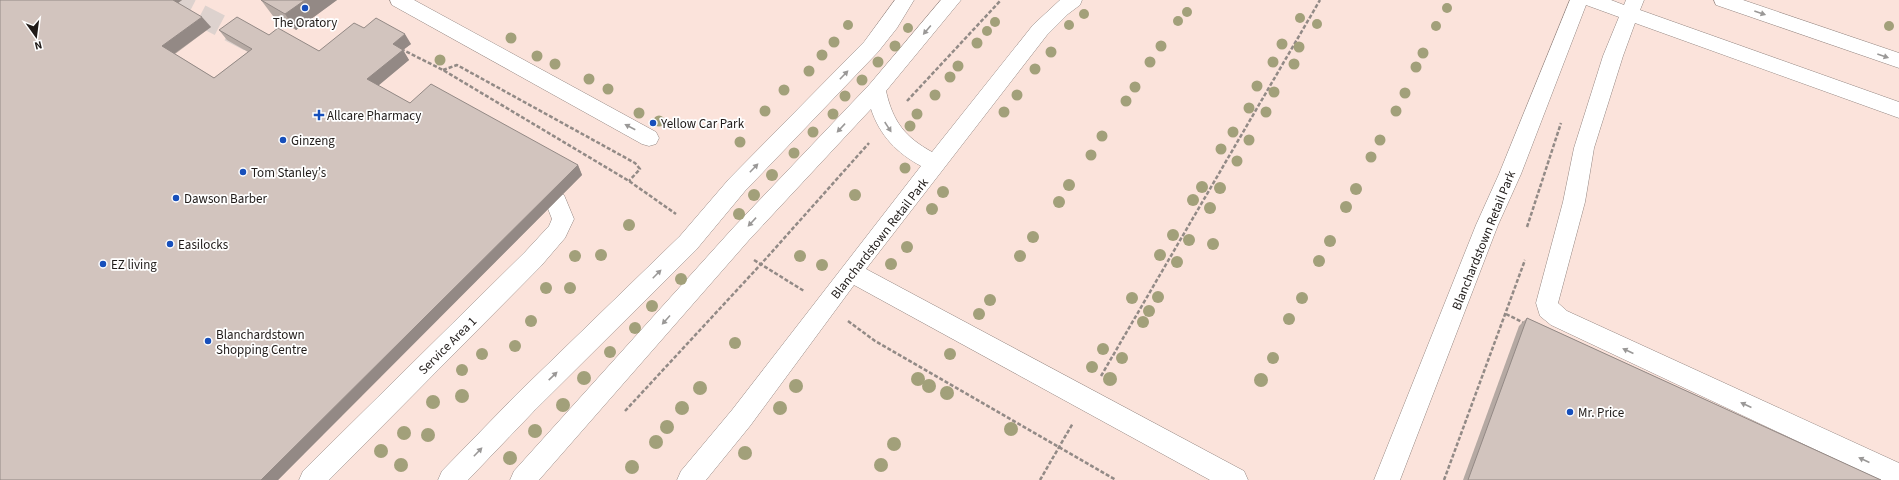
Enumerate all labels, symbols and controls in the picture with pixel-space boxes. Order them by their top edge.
marker: The Oratory [300,3,310,13]
one-way arrow [1754,10,1766,16]
place label: The Oratory [273,14,337,32]
north arrow [16,16,56,56]
one-way arrow [922,25,931,35]
text: N [33,37,44,53]
one-way arrow [1877,53,1889,59]
one-way arrow [839,70,849,80]
place label: Allcare Pharmacy [327,107,421,125]
marker: Allcare Pharmacy [314,110,324,120]
place label: Yellow Car Park [660,115,745,133]
marker: Yellow Car Park [648,118,658,128]
one-way arrow [885,121,892,132]
one-way arrow [836,123,846,133]
one-way arrow [624,124,635,131]
place label: Ginzeng [291,132,335,150]
marker: Ginzeng [278,135,288,145]
one-way arrow [749,163,759,173]
place label: Tom Stanley’s [251,164,327,182]
marker: Tom Stanley’s [238,167,248,177]
street label: Blanchardstown Retail Park [1448,167,1520,313]
street label: Blanchardstown Retail Park [827,174,933,303]
place label: Dawson Barber [184,190,267,208]
marker: Dawson Barber [171,193,181,203]
one-way arrow [747,217,757,227]
place label: Easilocks [178,236,229,254]
marker: Easilocks [165,239,175,249]
place label: EZ living [111,256,157,274]
marker: EZ living [98,259,108,269]
one-way arrow [652,269,662,279]
street label: Service Area 1 [415,313,481,379]
one-way arrow [661,315,671,325]
place label: Blanchardstown Shopping Centre [216,326,307,359]
marker: Blanchardstown Shopping Centre [203,336,213,346]
one-way arrow [1621,347,1633,353]
one-way arrow [548,371,558,381]
one-way arrow [1740,402,1751,408]
place label: Mr. Price [1578,404,1624,422]
marker: Mr. Price [1565,407,1575,417]
one-way arrow [474,447,483,457]
one-way arrow [1858,457,1869,463]

